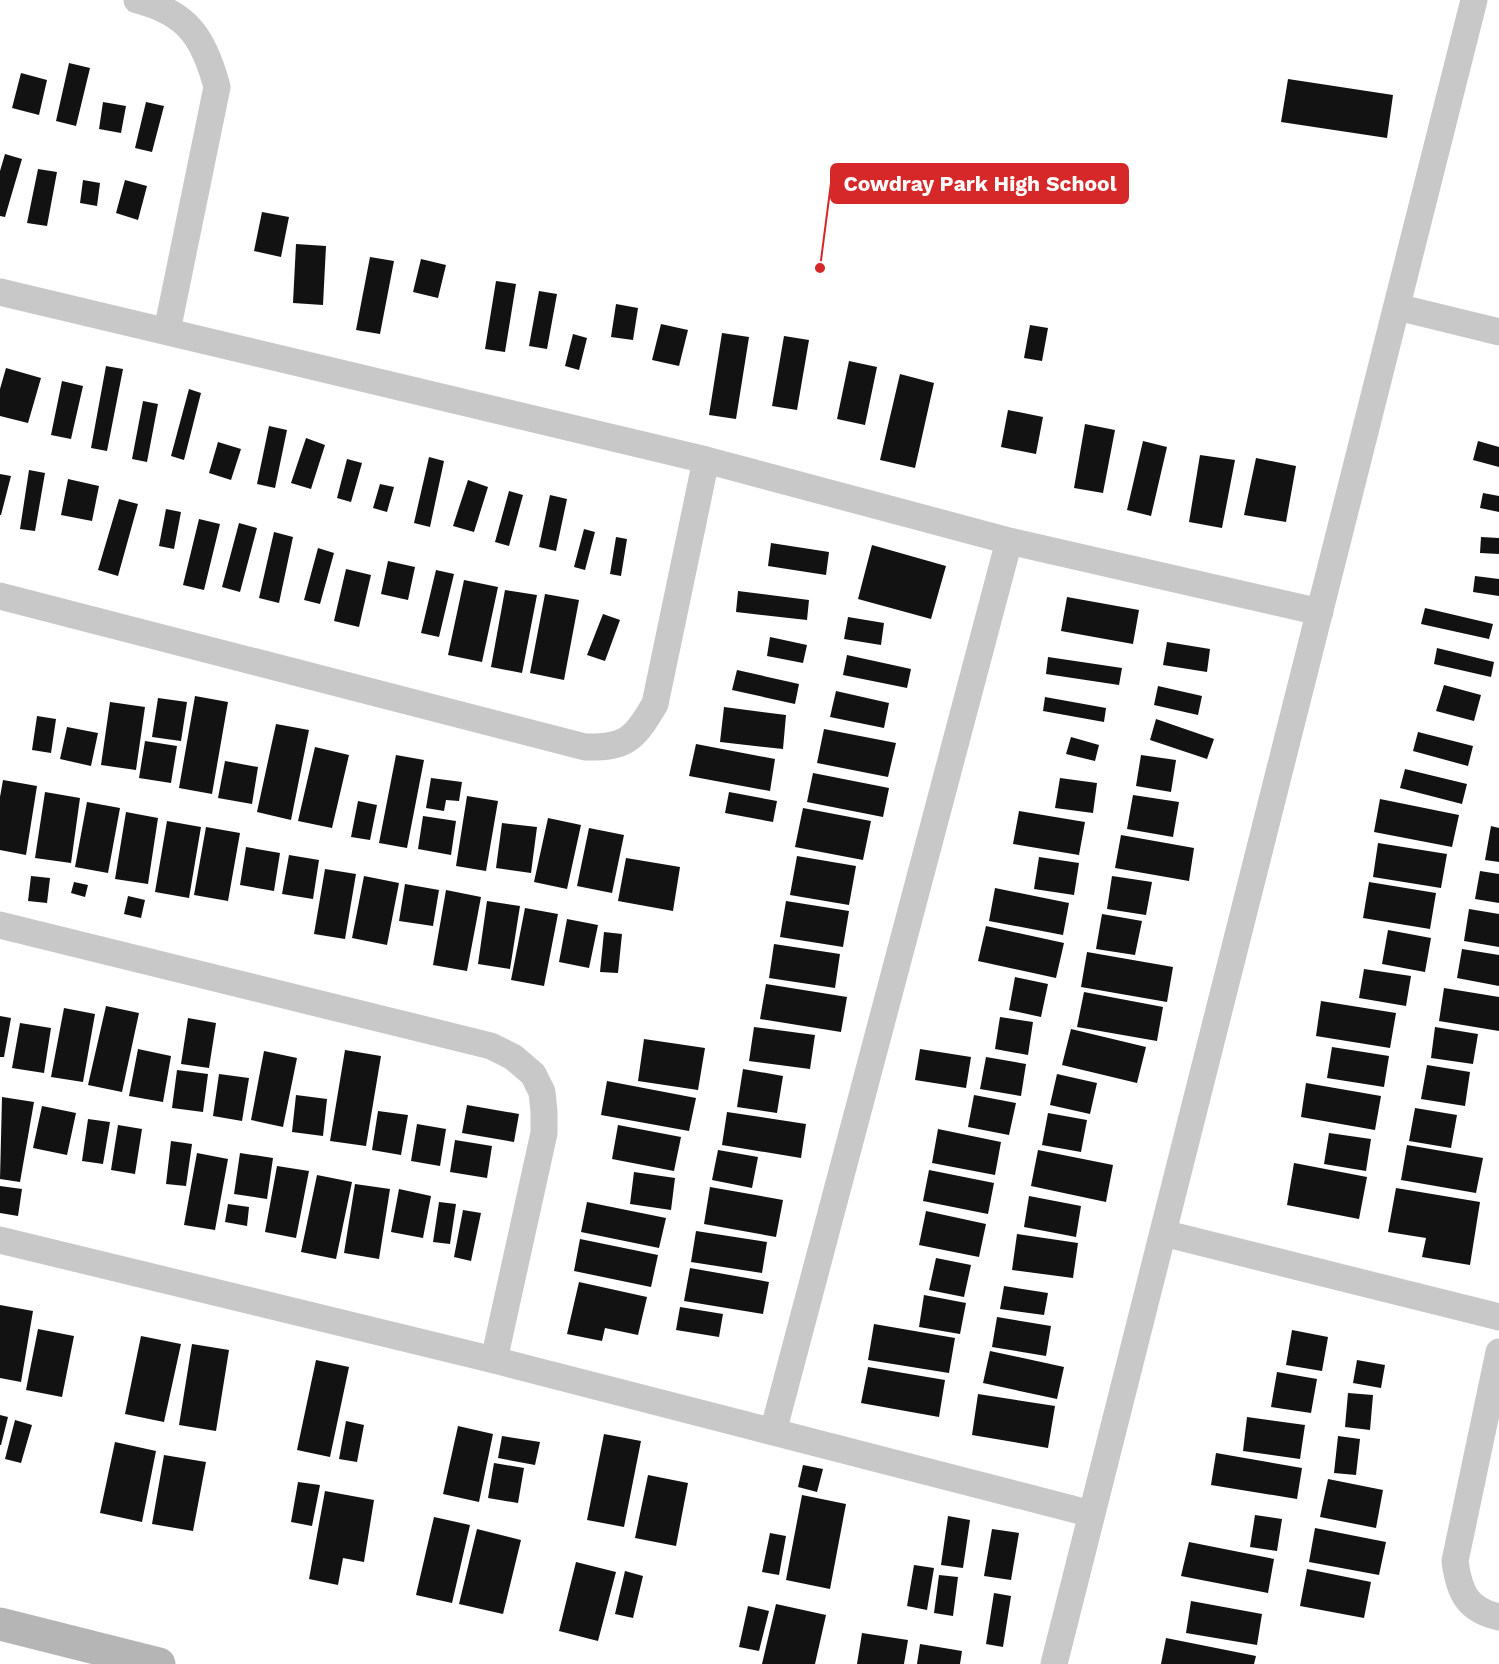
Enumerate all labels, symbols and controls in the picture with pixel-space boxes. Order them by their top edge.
callout: Cowdray Park High School [831,164,1128,203]
text: Cowdray Park High School [843,171,1117,196]

